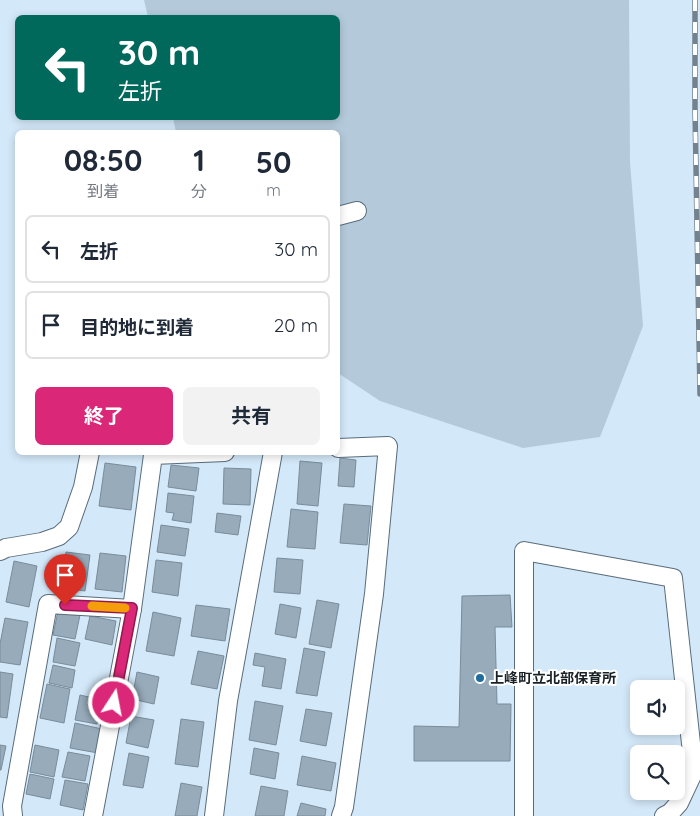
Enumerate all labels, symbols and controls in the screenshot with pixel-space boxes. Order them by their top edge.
text: 30 m [118,30,200,74]
icon: left [35,35,100,100]
text: 左折 [118,77,162,105]
text: 08:50 [64,141,142,179]
text: 1 [193,141,205,179]
text: 50 [256,143,291,181]
text: m [266,180,281,200]
text: 到着 [87,181,119,201]
text: 分 [191,181,207,201]
icon: left [37,235,65,263]
text: 30 m [274,237,318,261]
text: 左折 [80,239,118,263]
icon: arrive [37,311,65,339]
text: 20 m [274,313,318,337]
text: 目的地に到着 [80,315,194,339]
button: 終了 [35,387,173,445]
button: 共有 [183,387,320,445]
pin [44,554,86,605]
icon: arrive [51,561,79,589]
place label: 上峰町立北部保育所 [490,669,616,687]
marker: 上峰町立北部保育所 [474,672,486,684]
position arrow [87,676,139,728]
map controls [630,680,685,800]
button: sound [630,680,685,735]
button: search [630,745,685,800]

